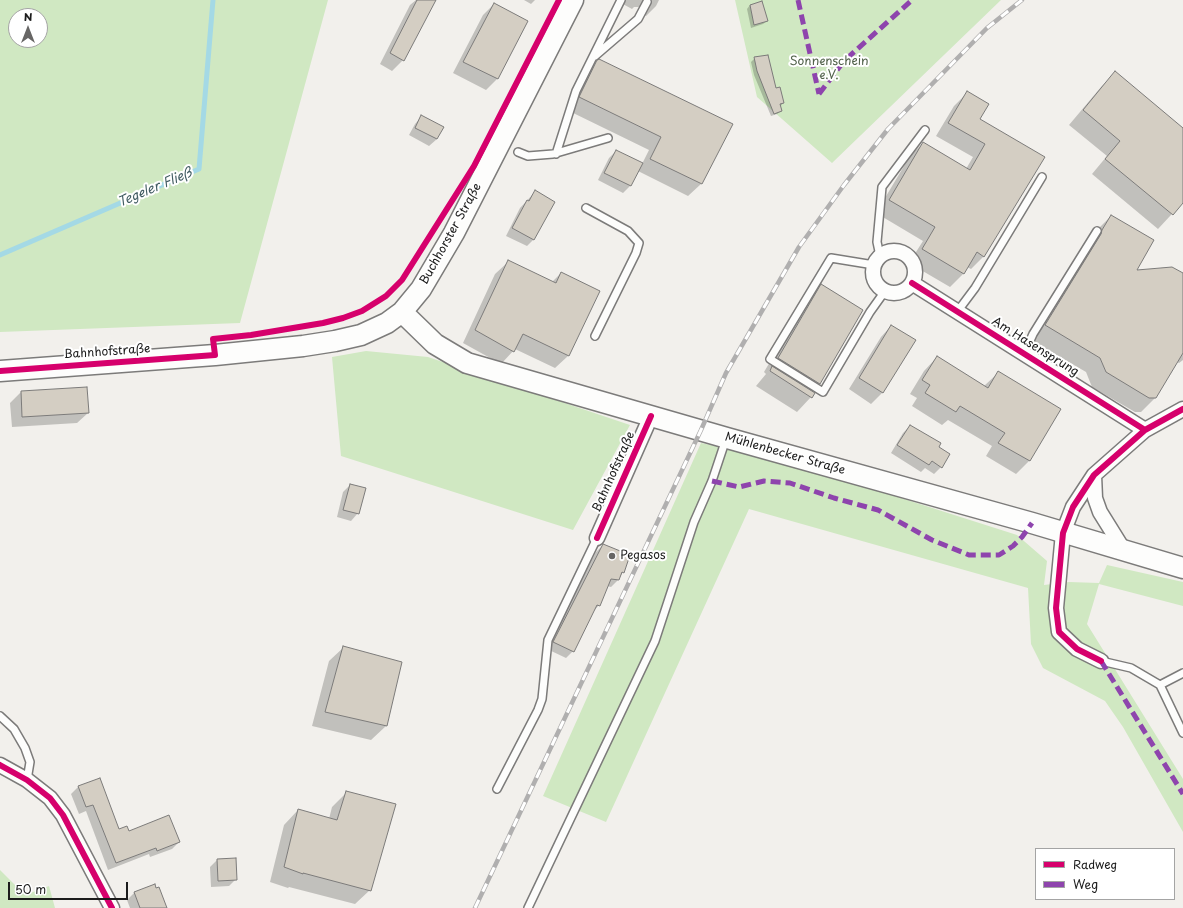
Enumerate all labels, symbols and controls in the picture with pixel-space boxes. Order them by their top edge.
north arrow [8,8,48,48]
text: N [24,8,32,25]
park label: Sonnenschein e.V. [789,55,869,83]
water label: Tegeler Fließ [115,165,195,211]
street label: Buchhorster Straße [417,181,485,287]
street label: Am Hasensprung [989,314,1081,380]
street label: Bahnhofstraße [63,342,151,362]
street label: Bahnhofstraße [590,429,638,515]
street label: Mühlenbecker Straße [723,430,847,478]
place label: Pegasos [620,549,665,563]
marker: Pegasos [607,551,617,561]
legend [1035,848,1175,900]
text: Radweg [1073,855,1117,873]
scale bar [10,874,130,900]
text: Weg [1073,875,1098,893]
text: 50 m [15,880,46,898]

